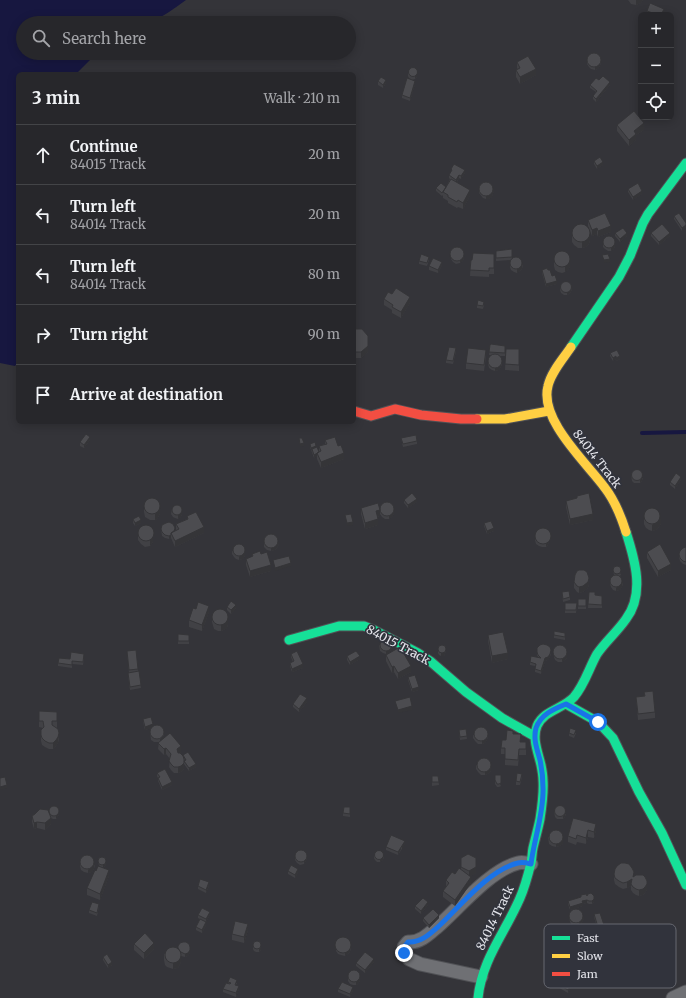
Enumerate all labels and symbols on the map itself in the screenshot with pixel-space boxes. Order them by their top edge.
street label: 84014 Track [570,426,625,491]
street label: 84015 Track [364,621,433,668]
route start [589,713,607,731]
street label: 84014 Track [472,883,517,953]
legend [544,924,676,988]
text: Fast [577,931,600,945]
route end [395,944,413,962]
text: Slow [577,949,603,963]
text: Jam [576,967,598,981]

